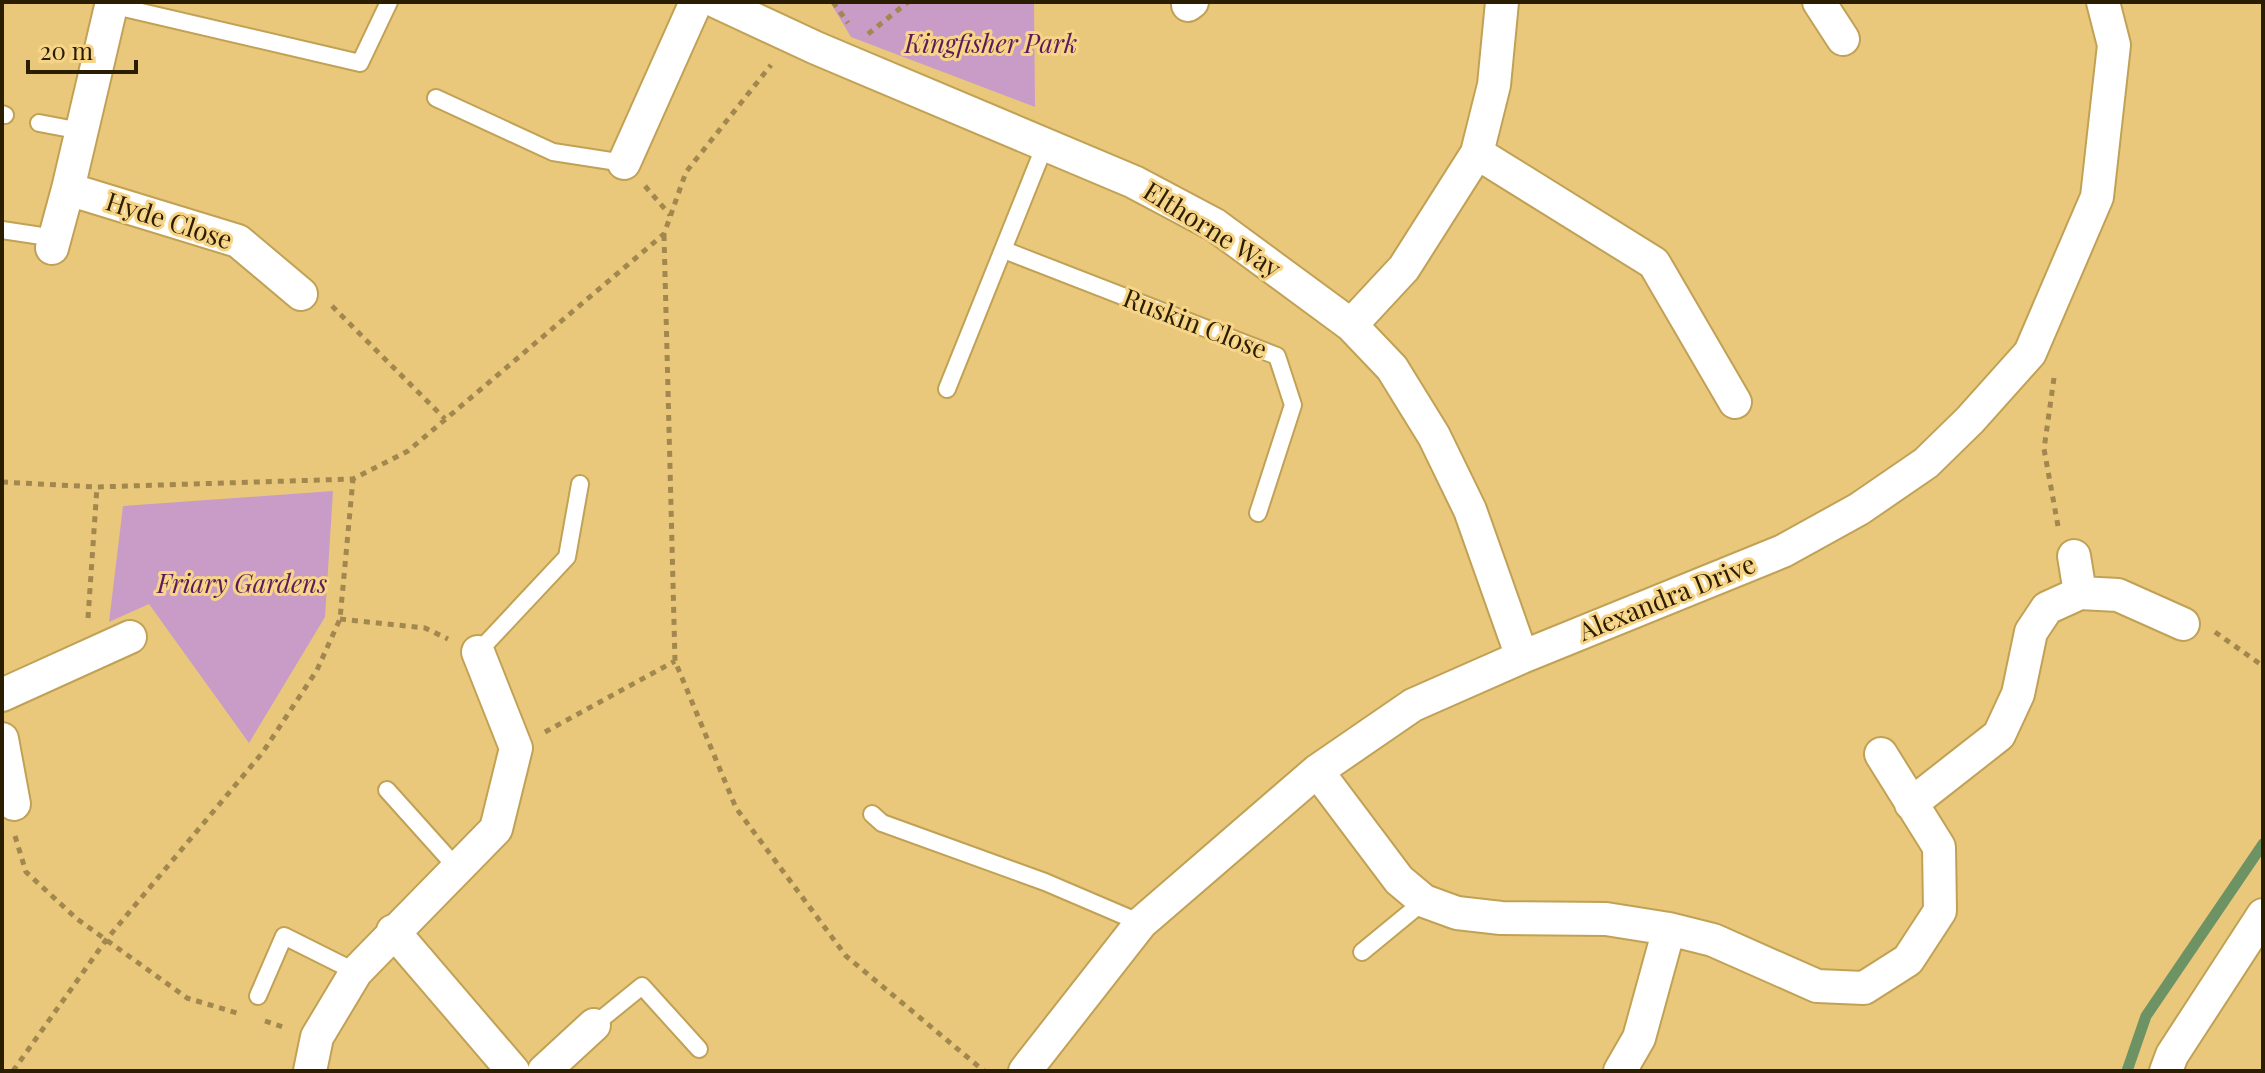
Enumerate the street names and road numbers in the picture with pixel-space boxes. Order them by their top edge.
street label: Elthorne Way [1137,173,1288,285]
street label: Hyde Close [102,183,237,256]
street label: Ruskin Close [1119,279,1273,366]
street label: Alexandra Drive [1572,545,1760,648]

